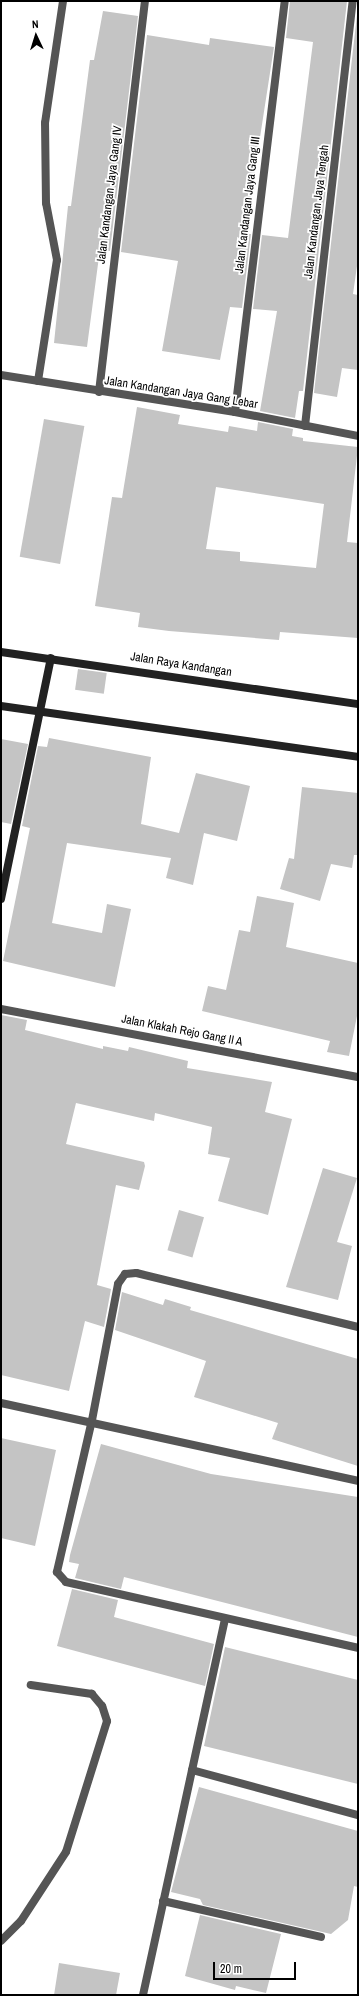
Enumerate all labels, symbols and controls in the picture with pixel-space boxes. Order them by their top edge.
north arrow [16,16,56,56]
text: N [31,17,39,31]
street label: Jalan Kandangan Jaya Gang IV [94,125,126,265]
street label: Jalan Kandangan Jaya Gang III [232,136,264,274]
street label: Jalan Kandangan Jaya Tengah [302,144,332,280]
street label: Jalan Kandangan Jaya Gang Lebar [103,374,259,412]
street label: Jalan Raya Kandangan [129,650,233,680]
street label: Jalan Klakah Rejo Gang II A [120,1012,244,1050]
scale bar [215,1954,298,1980]
text: 20 m [220,1961,242,1977]

